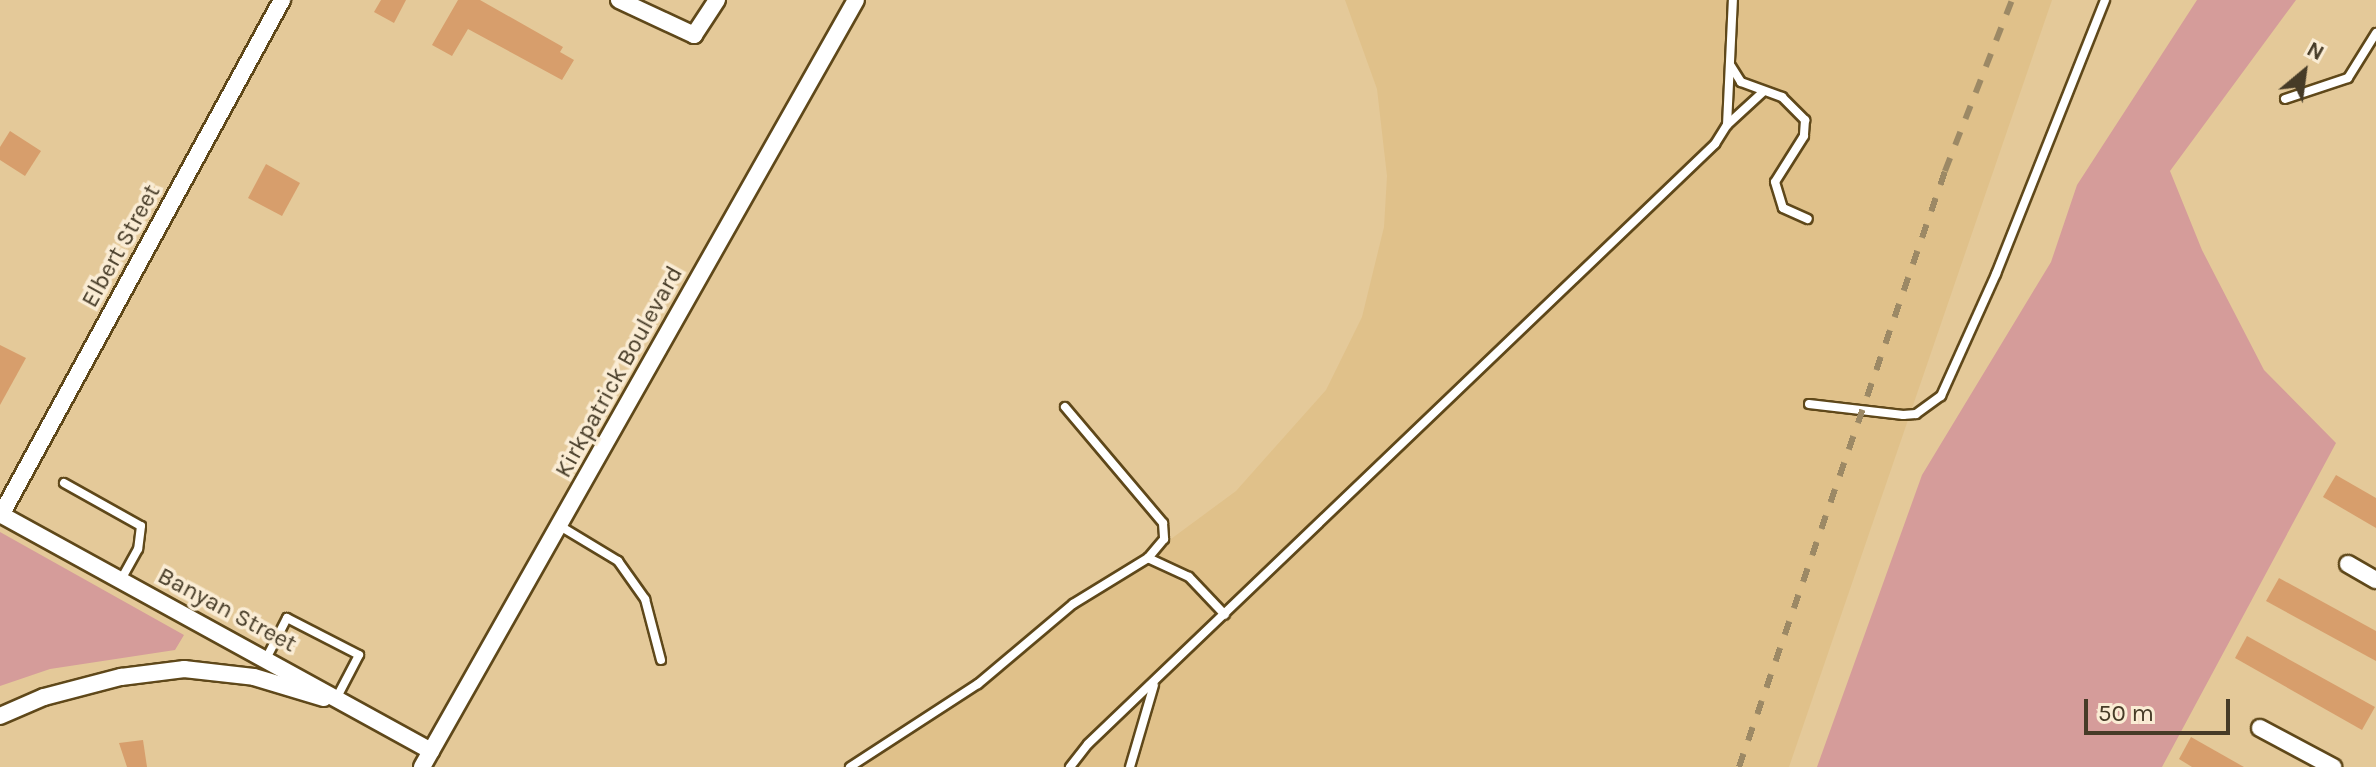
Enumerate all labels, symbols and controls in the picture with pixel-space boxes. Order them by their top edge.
north arrow [2264,32,2344,112]
text: N [2302,36,2329,66]
street label: Elbert Street [75,180,167,312]
street label: Kirkpatrick Boulevard [549,261,689,483]
street label: Banyan Street [153,561,301,659]
scale bar [2088,683,2234,733]
text: 50 m [2098,699,2154,727]

